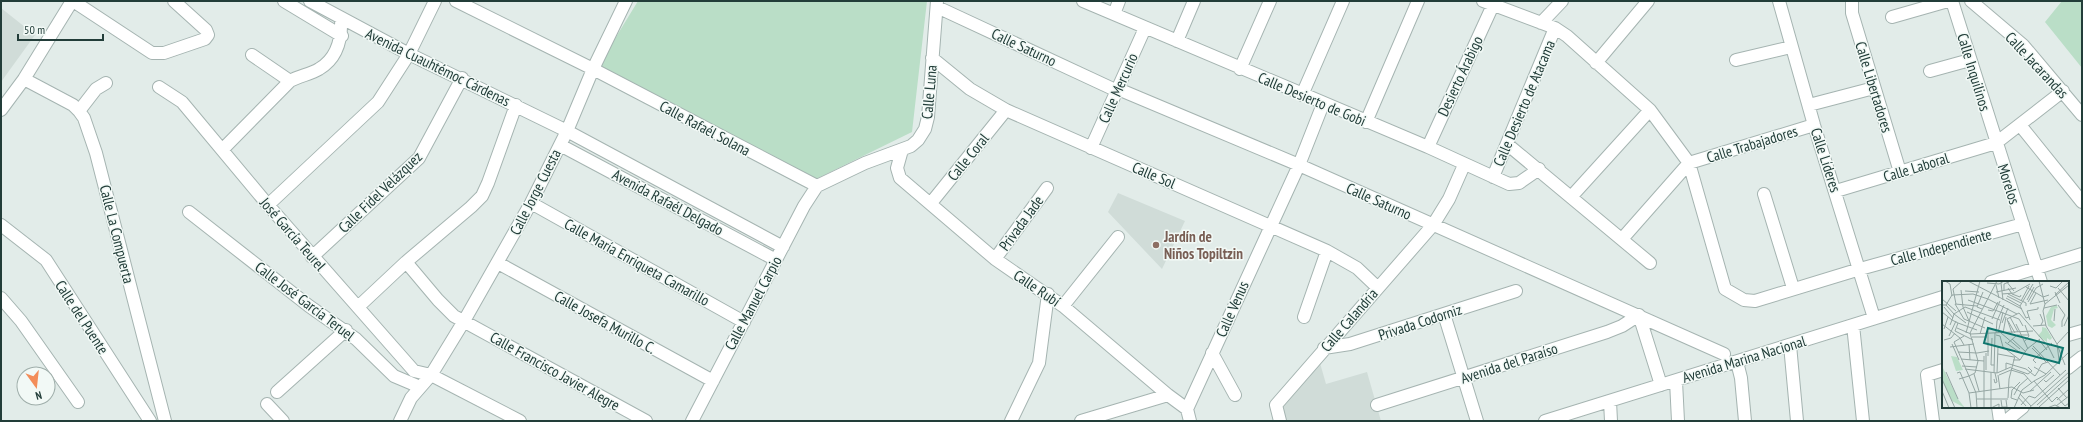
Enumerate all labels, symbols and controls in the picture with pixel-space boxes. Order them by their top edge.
scale bar [18,16,103,42]
text: 50 m [24,22,45,37]
street label: Avenida Cuauhtémoc Cárdenas [363,24,513,110]
street label: Calle Saturno [989,24,1059,70]
street label: Calle Jacarandas [2001,28,2073,102]
street label: Calle Inquilinos [1953,31,1995,113]
street label: Desierto Árabigo [1433,33,1487,119]
street label: Calle Desierto de Atacama [1489,37,1559,169]
street label: Calle Libertadores [1851,39,1897,135]
street label: Calle Mercurio [1094,50,1142,126]
street label: Calle Luna [917,64,941,120]
street label: Calle Desierto de Gobi [1255,68,1369,130]
street label: Calle Rafaél Solana [656,96,754,160]
street label: Calle Trabajadores [1704,121,1800,167]
street label: Calle Líderes [1807,125,1845,195]
street label: Calle Coral [943,129,993,185]
street label: Calle Jorge Cuesta [505,146,565,238]
street label: Calle Fidel Velázquez [334,147,426,237]
street label: Calle Laboral [1881,148,1952,186]
street label: Calle Sol [1129,157,1179,193]
street label: Morelos [1994,161,2024,207]
street label: Avenida Rafaél Delgado [609,165,727,239]
street label: Calle Saturno [1343,178,1415,224]
street label: Calle La Compuerta [96,183,138,285]
street label: Privada Jade [995,192,1047,254]
street label: José García Teurel [255,193,330,275]
street label: Calle María Enriqueta Camarillo [561,214,713,310]
street label: Calle Independiente [1888,224,1994,270]
place label: Jardín de Niños Topiltzin [1163,227,1243,263]
marker: Jardín de Niños Topiltzin [1151,240,1161,250]
street label: Calle Manuel Carpio [720,253,786,353]
street label: Calle José García Teruel [251,257,359,345]
street label: Calle Rubí [1010,265,1065,311]
street label: Calle del Puente [51,276,113,358]
street label: Calle Venus [1211,278,1253,340]
inset map [1942,281,2069,408]
street label: Calle Calandria [1316,284,1382,356]
street label: Calle Josefa Murillo C. [551,286,659,358]
street label: Privada Codorniz [1376,300,1464,344]
street label: Calle Francisco Javier Alegre [487,327,623,415]
street label: Avenida Marina Nacional [1680,331,1808,387]
street label: Avenida del Paraíso [1458,338,1560,388]
north arrow [16,366,56,406]
text: N [34,388,43,403]

